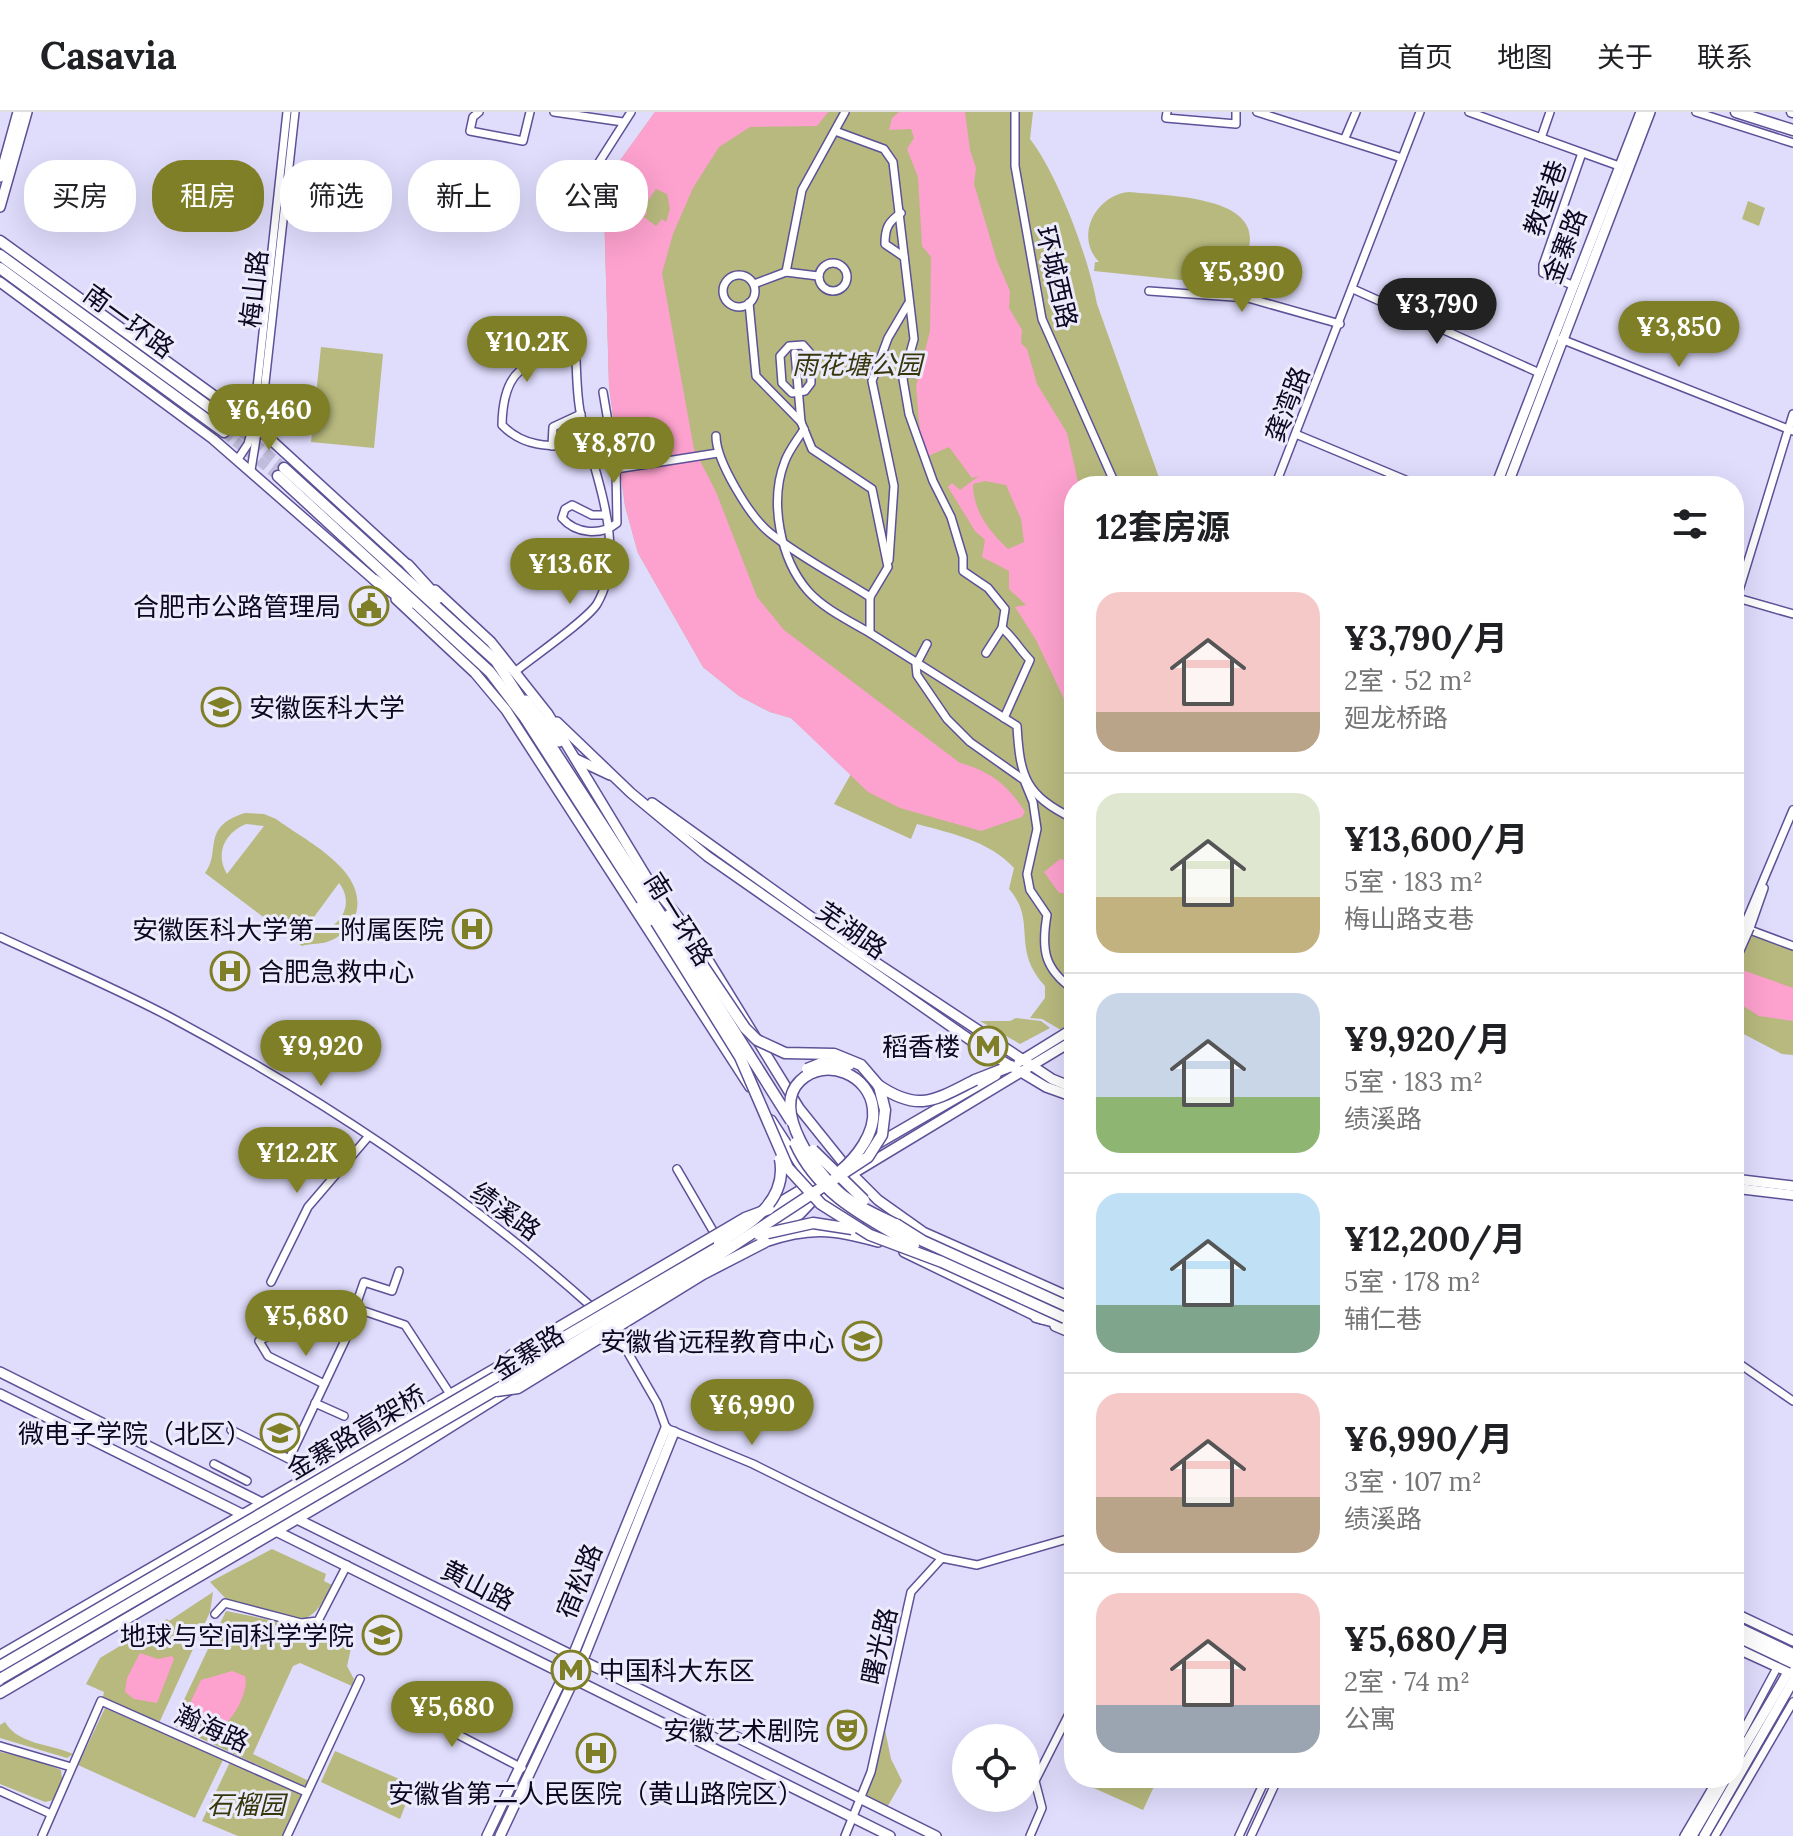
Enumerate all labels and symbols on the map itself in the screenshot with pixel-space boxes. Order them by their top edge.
street label: 教堂巷 [1517,156,1573,240]
street label: 金寨路 [1535,204,1593,288]
street label: 环城西路 [1029,223,1085,331]
pin: ¥5,390 [1177,246,1307,314]
street label: 梅山路 [234,248,274,330]
street label: 南一环路 [77,277,181,365]
pin: ¥3,790 [1372,278,1502,346]
pin: ¥3,850 [1614,301,1744,369]
pin: ¥10.2K [462,316,592,384]
park label: 雨花塘公园 [792,348,926,381]
street label: 龚湾路 [1258,362,1316,446]
pin: ¥6,460 [204,384,334,452]
pin: ¥8,870 [549,417,679,485]
pin: ¥13.6K [505,538,635,606]
public building icon: 合肥市公路管理局 [348,585,390,627]
place label: 合肥市公路管理局 [133,590,341,623]
school or university icon: 安徽医科大学 [200,686,242,728]
place label: 安徽医科大学 [249,691,405,724]
street label: 南一环路 [637,866,721,972]
street label: 芜湖路 [811,894,893,966]
hospital icon: 安徽医科大学第一附属医院 [451,908,493,950]
place label: 安徽医科大学第一附属医院 [132,913,444,946]
hospital icon: 合肥急救中心 [209,950,251,992]
place label: 合肥急救中心 [258,955,414,988]
pin: ¥9,920 [256,1020,386,1088]
metro station icon: 稻香楼 [967,1025,1009,1067]
place label: 稻香楼 [882,1030,960,1063]
pin: ¥12.2K [232,1127,362,1195]
street label: 绩溪路 [465,1175,547,1247]
pin: ¥5,680 [241,1290,371,1358]
street label: 金寨路 [486,1317,570,1387]
school or university icon: 安徽省远程教育中心 [841,1320,883,1362]
place label: 安徽省远程教育中心 [600,1325,834,1358]
street label: 金寨路高架桥 [281,1378,431,1486]
pin: ¥6,990 [687,1379,817,1447]
school or university icon: 微电子学院（北区） [259,1412,301,1454]
place label: 微电子学院（北区） [18,1417,252,1450]
street label: 宿松路 [549,1539,609,1623]
street label: 黄山路 [436,1553,520,1617]
street label: 曙光路 [854,1604,904,1688]
school or university icon: 地球与空间科学学院 [361,1614,403,1656]
place label: 地球与空间科学学院 [120,1619,354,1652]
metro station icon: 中国科大东区 [550,1649,592,1691]
place label: 中国科大东区 [599,1654,755,1687]
pin: ¥5,680 [387,1681,517,1749]
street label: 瀚海路 [170,1697,254,1759]
theatre icon: 安徽艺术剧院 [826,1709,868,1751]
place label: 安徽艺术剧院 [663,1714,819,1747]
hospital icon: 安徽省第二人民医院（黄山路院区） [575,1732,617,1774]
place label: 安徽省第二人民医院（黄山路院区） [388,1777,804,1810]
park label: 石榴园 [207,1788,289,1821]

